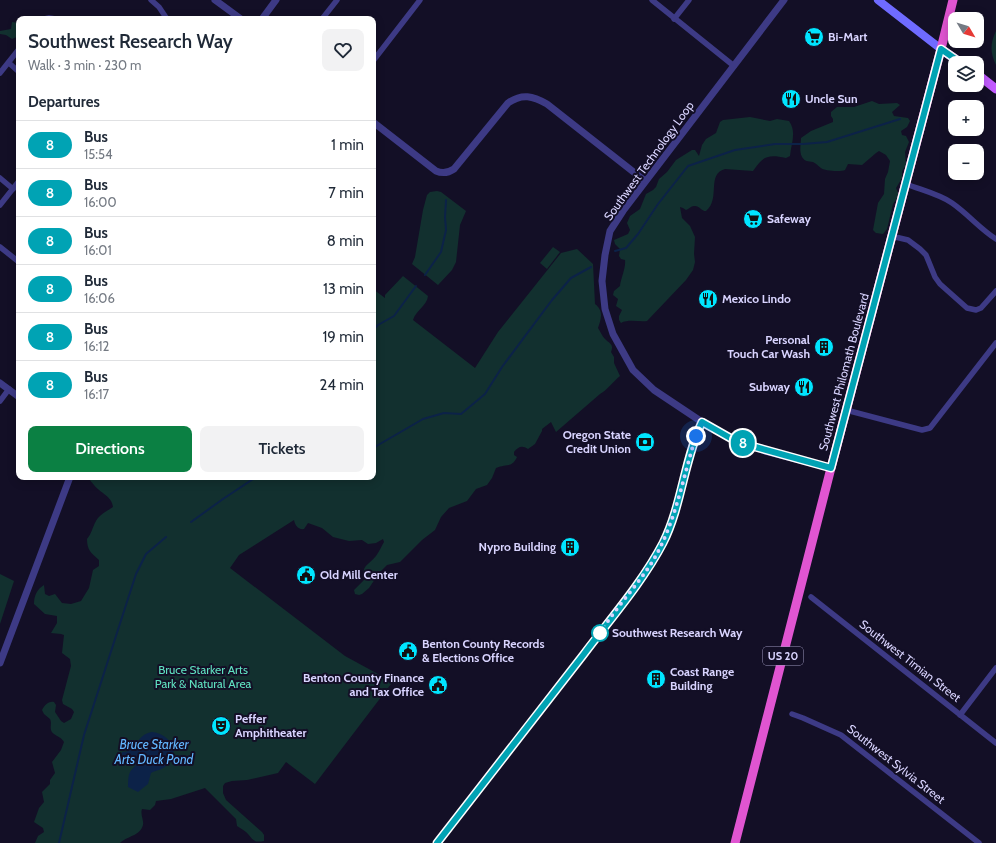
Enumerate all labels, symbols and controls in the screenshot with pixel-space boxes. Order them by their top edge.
north arrow [948,12,984,48]
map controls [948,12,984,180]
supermarket icon: Bi-Mart [803,26,825,48]
button: heart [322,29,364,71]
place label: Bi-Mart [828,29,867,44]
text: Southwest Research Way [28,30,233,53]
button: layers [948,56,984,92]
text: Walk · 3 min · 230 m [28,57,141,73]
restaurant icon: Uncle Sun [780,88,802,110]
place label: Uncle Sun [805,91,858,106]
text: Departures [28,93,100,111]
street label: Southwest Technology Loop [600,98,697,223]
button: + [948,100,984,136]
text: Bus [84,128,108,146]
text: 8 [46,136,54,154]
text: 1 min [331,136,364,154]
button: − [948,144,984,180]
text: 15:54 [84,146,113,162]
text: Bus [84,176,108,194]
text: 8 [46,184,54,202]
text: 7 min [328,184,364,202]
text: 16:00 [84,194,116,210]
supermarket icon: Safeway [742,208,764,230]
place label: Safeway [767,211,811,226]
text: Bus [84,224,108,242]
text: 8 [46,232,54,250]
text: 8 min [327,232,364,250]
text: 16:01 [84,242,112,258]
text: Bus [84,272,108,290]
text: 8 [46,280,54,298]
text: 13 min [323,280,364,298]
restaurant icon: Mexico Lindo [697,288,719,310]
text: 16:06 [84,290,115,306]
place label: Mexico Lindo [722,291,791,306]
street label: Southwest Philomath Boulevard [815,292,872,452]
text: Bus [84,320,108,338]
text: 8 [46,328,54,346]
text: 19 min [322,328,364,346]
place label: Personal Touch Car Wash [727,332,810,361]
building icon: Personal Touch Car Wash [813,336,835,358]
text: 16:12 [84,338,109,354]
text: Bus [84,368,108,386]
text: 8 [46,376,54,394]
text: 24 min [319,376,364,394]
restaurant icon: Subway [793,376,815,398]
place label: Subway [749,379,791,394]
text: 16:17 [84,386,109,402]
button: Directions [28,426,192,472]
button: Tickets [200,426,364,472]
your location [686,426,706,446]
place label: Oregon State Credit Union [563,427,631,456]
line badge: 8 [730,430,756,456]
bank icon: Oregon State Credit Union [634,431,656,453]
text: 8 [739,434,747,452]
building icon: Nypro Building [559,536,581,558]
place label: Nypro Building [479,539,556,554]
public building icon: Old Mill Center [295,564,317,586]
place label: Old Mill Center [320,567,398,582]
street label: Southwest Timian Street [857,616,964,705]
marker: Southwest Research Way [591,624,609,642]
place label: Southwest Research Way [612,625,743,640]
place label: Benton County Records & Elections Office [422,636,545,665]
public building icon: Benton County Records & Elections Office [397,640,419,662]
road number: US 20 [763,647,803,665]
park label: Bruce Starker Arts Park & Natural Area [155,662,252,691]
place label: Coast Range Building [670,664,734,693]
building icon: Coast Range Building [645,668,667,690]
place label: Benton County Finance and Tax Office [303,670,424,699]
public building icon: Benton County Finance and Tax Office [427,674,449,696]
place label: Peffer Amphitheater [235,711,306,740]
theatre icon: Peffer Amphitheater [210,715,232,737]
street label: Southwest Sylvia Street [844,721,948,807]
water label: Bruce Starker Arts Duck Pond [114,736,194,767]

